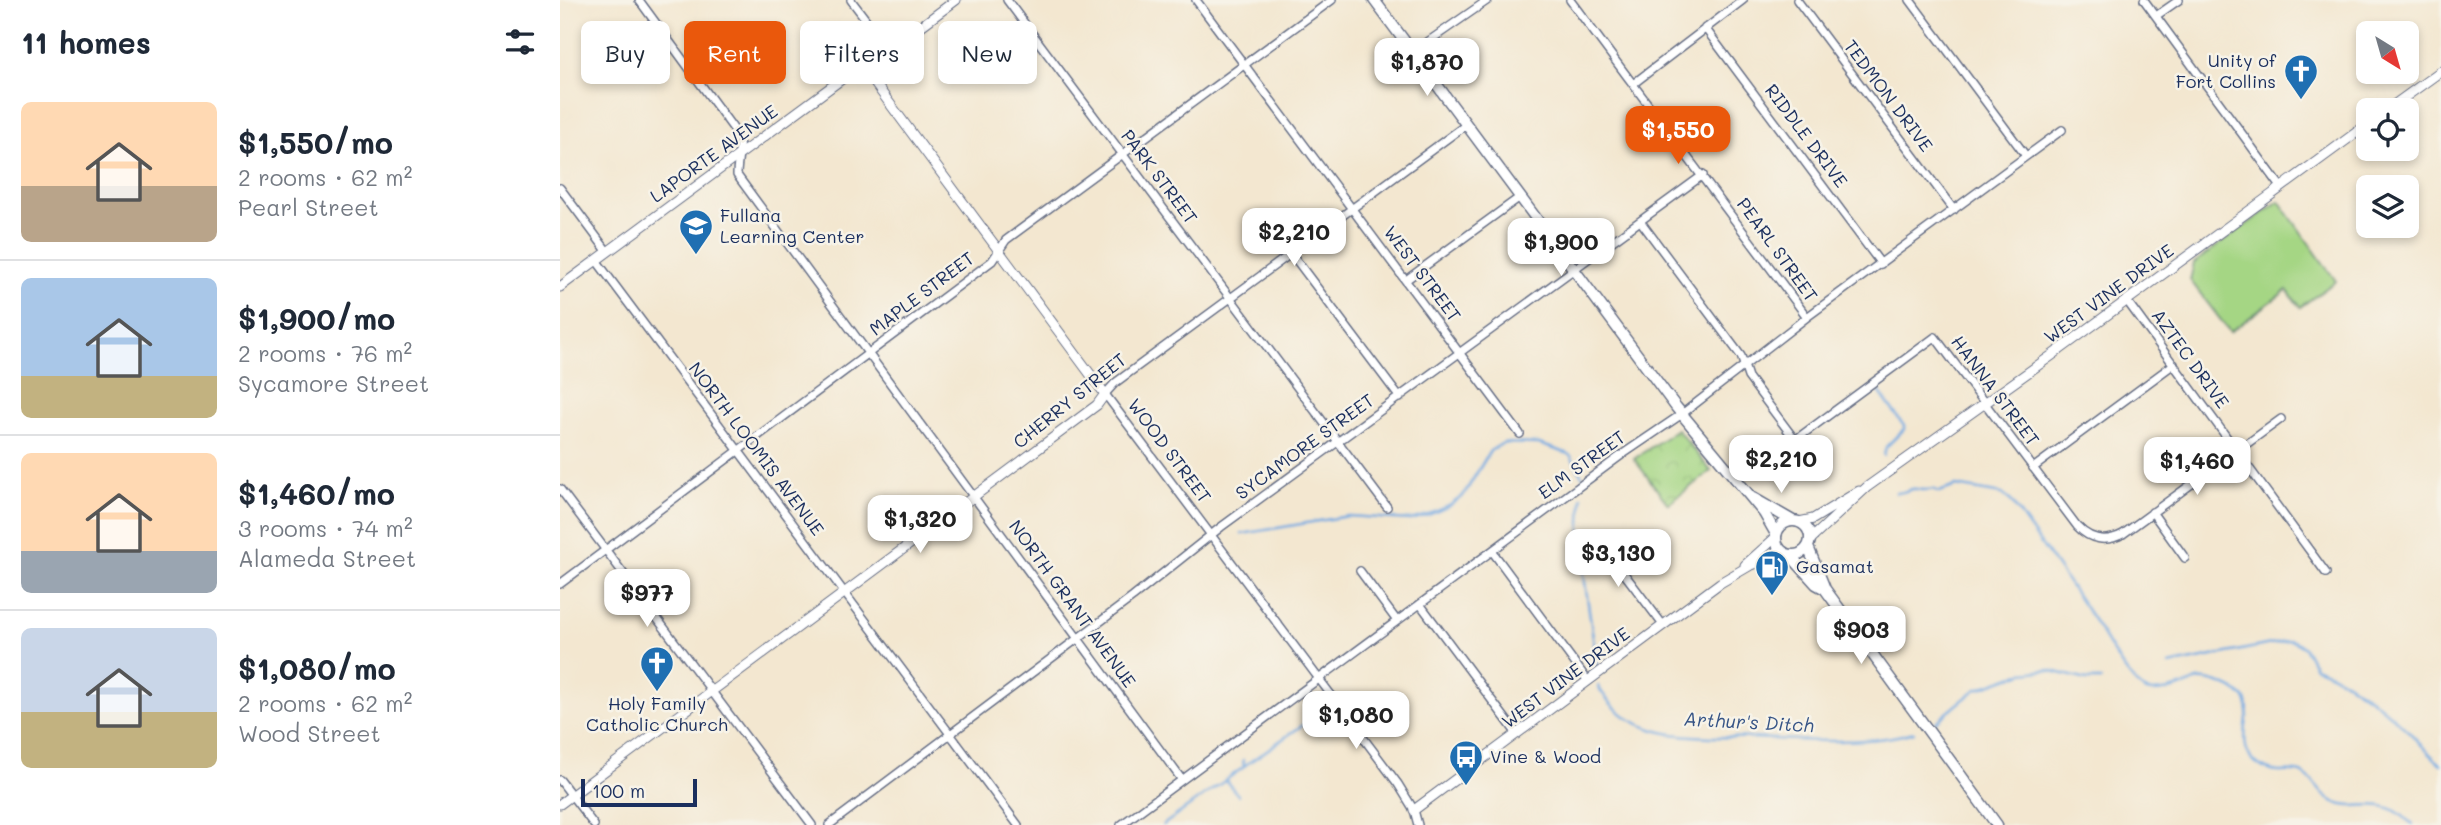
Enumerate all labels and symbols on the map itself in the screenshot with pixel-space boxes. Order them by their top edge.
north arrow [2356,21,2418,84]
street label: TEDMON DRIVE [1839,35,1939,156]
pin: $1,870 [1370,38,1484,98]
place label: Unity of Fort Collins [2176,48,2277,93]
church icon: Unity of Fort Collins [2282,52,2320,101]
street label: RIDDLE DRIVE [1760,79,1854,192]
street label: LAPORTE AVENUE [645,99,782,208]
pin: $1,550 [1621,106,1735,166]
street label: PARK STREET [1116,124,1203,229]
street label: PEARL STREET [1732,193,1824,306]
place label: Fullana Learning Center [720,203,865,248]
school or university icon: Fullana Learning Center [677,207,715,256]
pin: $2,210 [1237,208,1351,268]
pin: $1,900 [1504,218,1618,278]
street label: WEST STREET [1379,220,1467,326]
street label: WEST VINE DRIVE [2039,238,2178,348]
street label: MAPLE STREET [864,246,979,341]
street label: AZTEC DRIVE [2147,304,2235,413]
street label: HANNA STREET [1946,330,2045,451]
street label: CHERRY STREET [1008,347,1131,453]
street label: NORTH LOOMIS AVENUE [684,357,830,540]
street label: SYCAMORE STREET [1230,388,1379,505]
street label: WOOD STREET [1123,393,1217,507]
street label: ELM STREET [1533,424,1630,504]
pin: $2,210 [1724,435,1838,495]
pin: $1,460 [2140,438,2254,497]
pin: $1,320 [863,496,977,555]
street label: NORTH GRANT AVENUE [1004,515,1142,692]
pin: $3,130 [1561,530,1675,589]
fuel station icon: Gasamat [1753,548,1791,597]
place label: Gasamat [1796,554,1874,578]
pin: $977 [606,570,688,629]
pin: $903 [1820,606,1902,666]
street label: WEST VINE DRIVE [1496,621,1634,733]
church icon: Holy Family Catholic Church [638,644,676,693]
place label: Holy Family Catholic Church [586,691,728,736]
pin: $1,080 [1299,692,1413,751]
water label: Arthur's Ditch [1683,706,1815,737]
bus stop icon: Vine & Wood [1447,738,1485,787]
place label: Vine & Wood [1490,744,1601,768]
scale bar [581,776,696,808]

